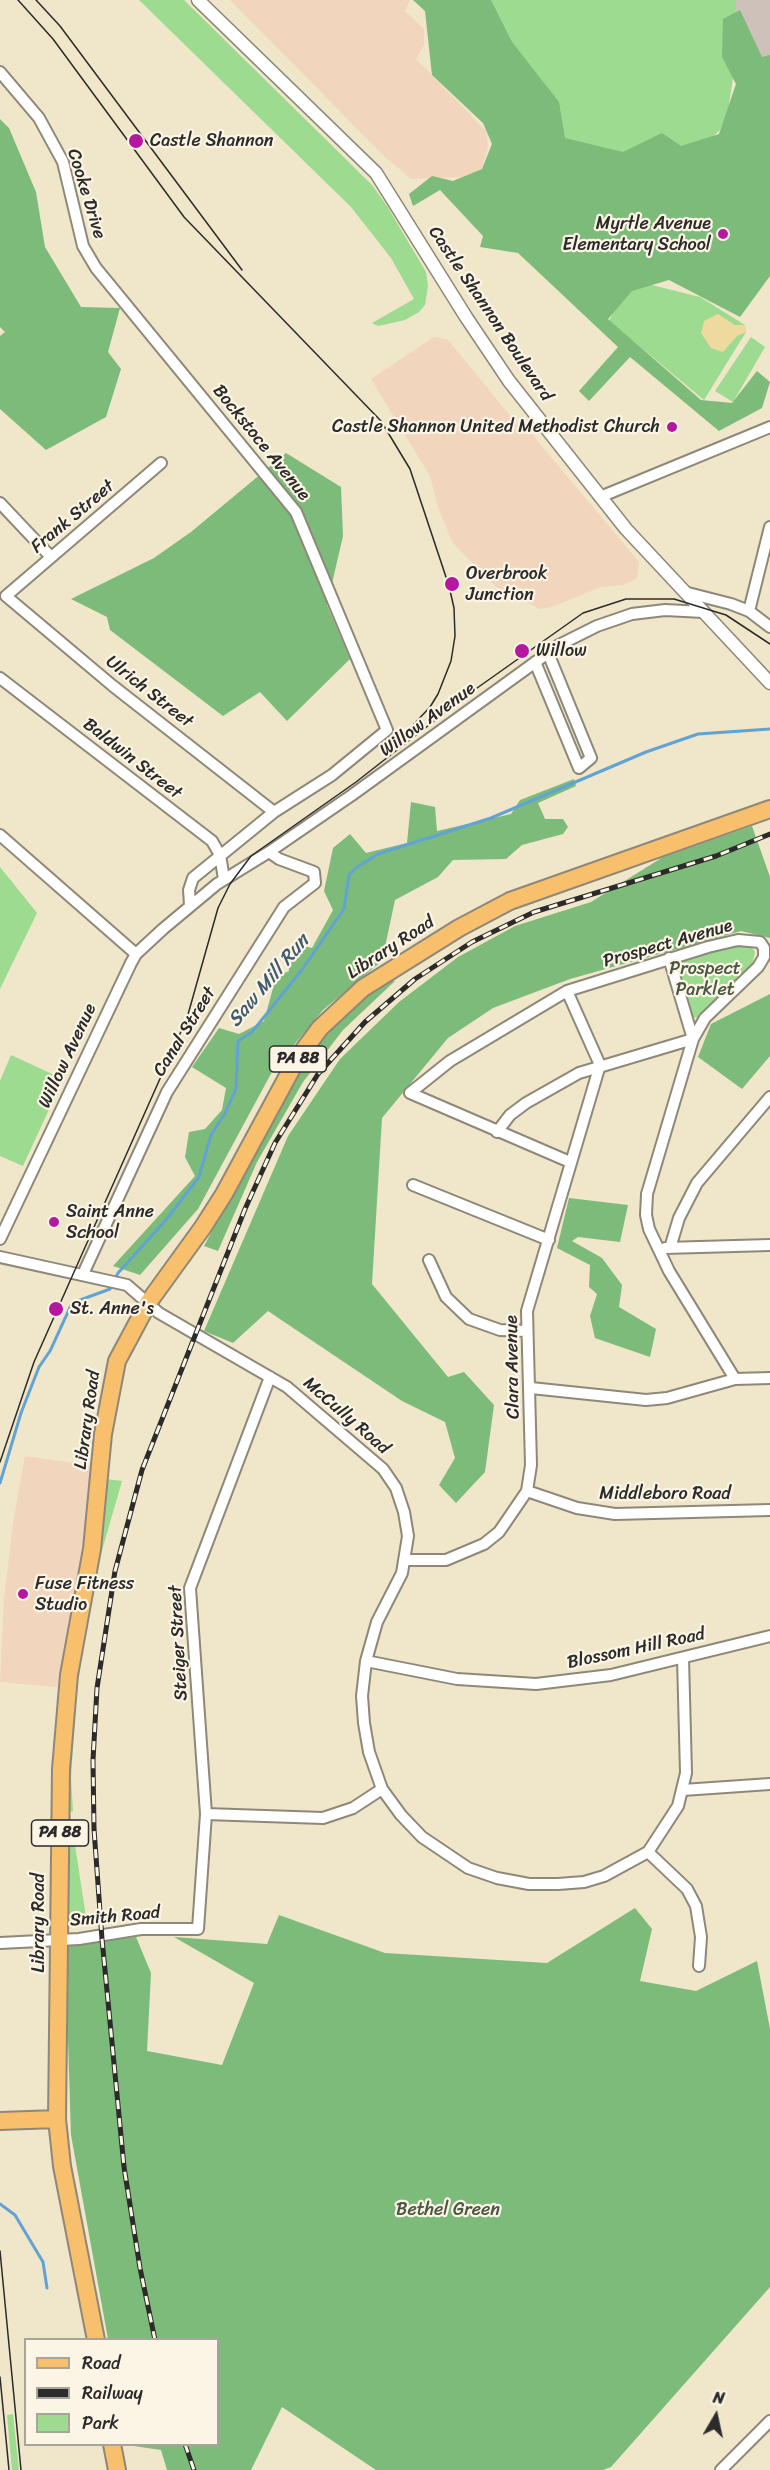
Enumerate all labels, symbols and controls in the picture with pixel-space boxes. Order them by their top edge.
place label: Castle Shannon [150,130,274,152]
marker: Castle Shannon [127,132,145,150]
street label: Cooke Drive [62,146,110,242]
place label: Myrtle Avenue Elementary School [562,213,711,256]
street label: Castle Shannon Boulevard [423,222,557,406]
marker: Myrtle Avenue Elementary School [716,227,730,241]
street label: Bockstoce Avenue [208,381,314,505]
place label: Castle Shannon United Methodist Church [332,416,660,438]
marker: Castle Shannon United Methodist Church [665,420,679,434]
street label: Frank Street [27,476,119,558]
place label: Overbrook Junction [466,563,547,606]
marker: Overbrook Junction [443,575,461,593]
place label: Willow [536,640,587,662]
marker: Willow [513,642,531,660]
street label: Ulrich Street [101,651,197,733]
street label: Willow Avenue [376,678,480,762]
street label: Baldwin Street [78,714,186,804]
street label: Library Road [343,912,439,984]
street label: Prospect Avenue [601,915,735,973]
water label: Saw Mill Run [223,930,315,1032]
park label: Prospect Parklet [669,958,741,1000]
street label: Canal Street [149,983,221,1081]
street label: Willow Avenue [34,1000,102,1112]
road number: PA 88 [270,1046,326,1072]
place label: Saint Anne School [66,1201,154,1244]
marker: Saint Anne School [47,1215,61,1229]
place label: St. Anne's [70,1298,154,1320]
marker: St. Anne's [47,1300,65,1318]
street label: Clara Avenue [501,1315,525,1419]
street label: Library Road [70,1369,106,1471]
street label: McCully Road [298,1373,394,1459]
street label: Middleboro Road [599,1483,731,1505]
place label: Fuse Fitness Studio [35,1573,134,1616]
street label: Steiger Street [165,1585,193,1701]
marker: Fuse Fitness Studio [16,1587,30,1601]
street label: Blossom Hill Road [565,1624,707,1674]
road number: PA 88 [32,1820,88,1846]
street label: Library Road [28,1873,50,1973]
street label: Smith Road [69,1902,161,1932]
park label: Bethel Green [396,2199,500,2221]
legend [24,2338,219,2446]
text: Road [82,2347,121,2379]
text: Railway [82,2377,143,2409]
text: N [711,2383,727,2413]
north arrow [686,2386,746,2446]
text: Park [82,2407,119,2439]

